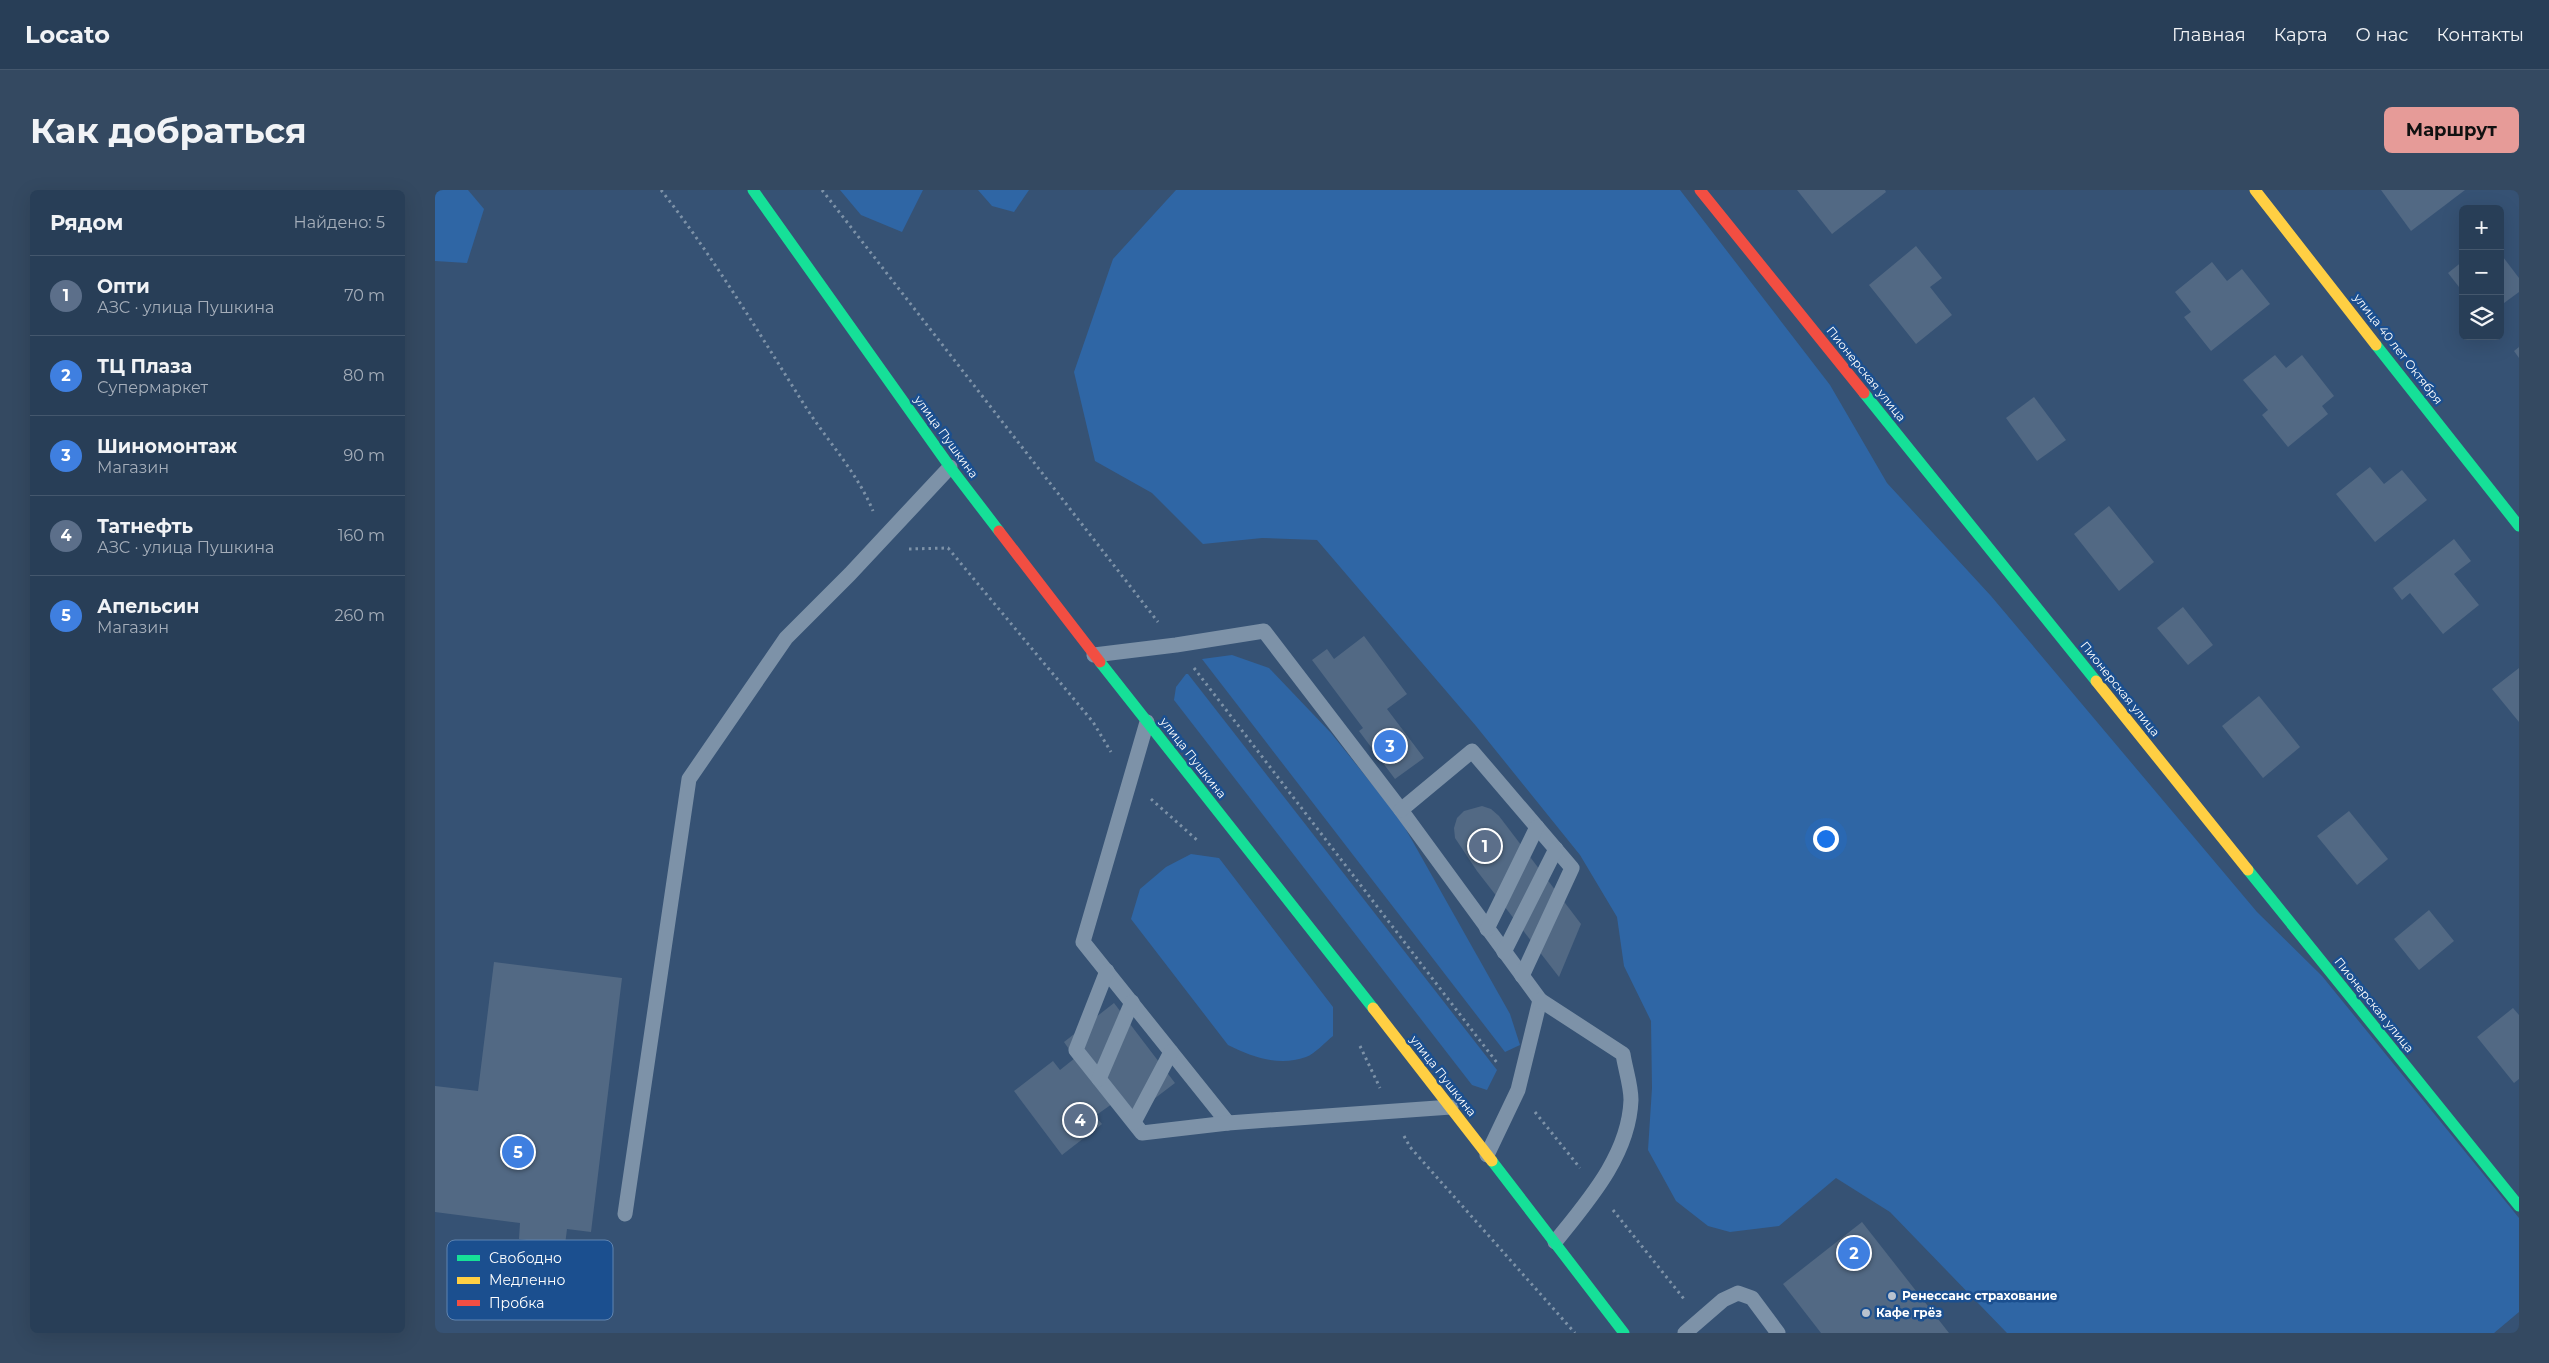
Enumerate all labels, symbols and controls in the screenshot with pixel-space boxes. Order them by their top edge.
text: Locato [25,20,110,49]
text: Главная [2172,24,2246,46]
text: Карта [2274,24,2328,46]
text: О нас [2356,24,2408,46]
text: Контакты [2436,24,2524,46]
button: Маршрут [2384,107,2519,153]
text: Как добраться [30,109,307,152]
map controls [2459,205,2504,340]
button: + [2459,205,2504,250]
text: Рядом [50,210,123,235]
text: Найдено: 5 [294,213,385,232]
button: − [2459,250,2504,295]
text: Опти [97,275,150,298]
text: 1 [63,286,69,305]
text: 70 m [344,286,385,305]
street label: улица 40 лет Октября [2350,290,2446,407]
button: layers [2459,295,2504,340]
text: АЗС · улица Пушкина [97,298,274,317]
street label: Пионерская улица [1823,323,1909,424]
text: ТЦ Плаза [97,355,192,378]
text: 2 [61,366,71,385]
text: 80 m [343,366,385,385]
text: Супермаркет [97,378,208,397]
street label: улица Пушкина [911,392,981,481]
text: Шиномонтаж [97,435,237,458]
text: 3 [61,446,71,465]
text: 90 m [343,446,385,465]
text: Магазин [97,458,169,477]
text: Татнефть [97,515,193,538]
text: 4 [60,526,72,545]
text: 160 m [338,526,385,545]
text: АЗС · улица Пушкина [97,538,274,557]
text: Апельсин [97,595,199,618]
text: 5 [61,606,71,625]
text: 260 m [334,606,385,625]
text: Магазин [97,618,169,637]
street label: Пионерская улица [2077,638,2163,739]
street label: улица Пушкина [1156,713,1230,801]
pin: 3 [1374,727,1406,765]
your location [1813,826,1839,852]
pin: 1 [1469,827,1501,865]
street label: Пионерская улица [2331,954,2417,1055]
street label: улица Пушкина [1406,1031,1480,1119]
pin: 4 [1064,1101,1096,1139]
pin: 5 [502,1133,534,1171]
pin: 2 [1838,1234,1870,1272]
legend [447,1240,613,1320]
text: Свободно [489,1249,562,1267]
text: Медленно [489,1271,565,1289]
place label: Ренессанс страхование [1902,1288,2058,1303]
marker: Ренессанс страхование [1886,1290,1898,1302]
text: Пробка [489,1294,544,1312]
place label: Кафе грёз [1876,1305,1942,1320]
marker: Кафе грёз [1860,1307,1872,1319]

